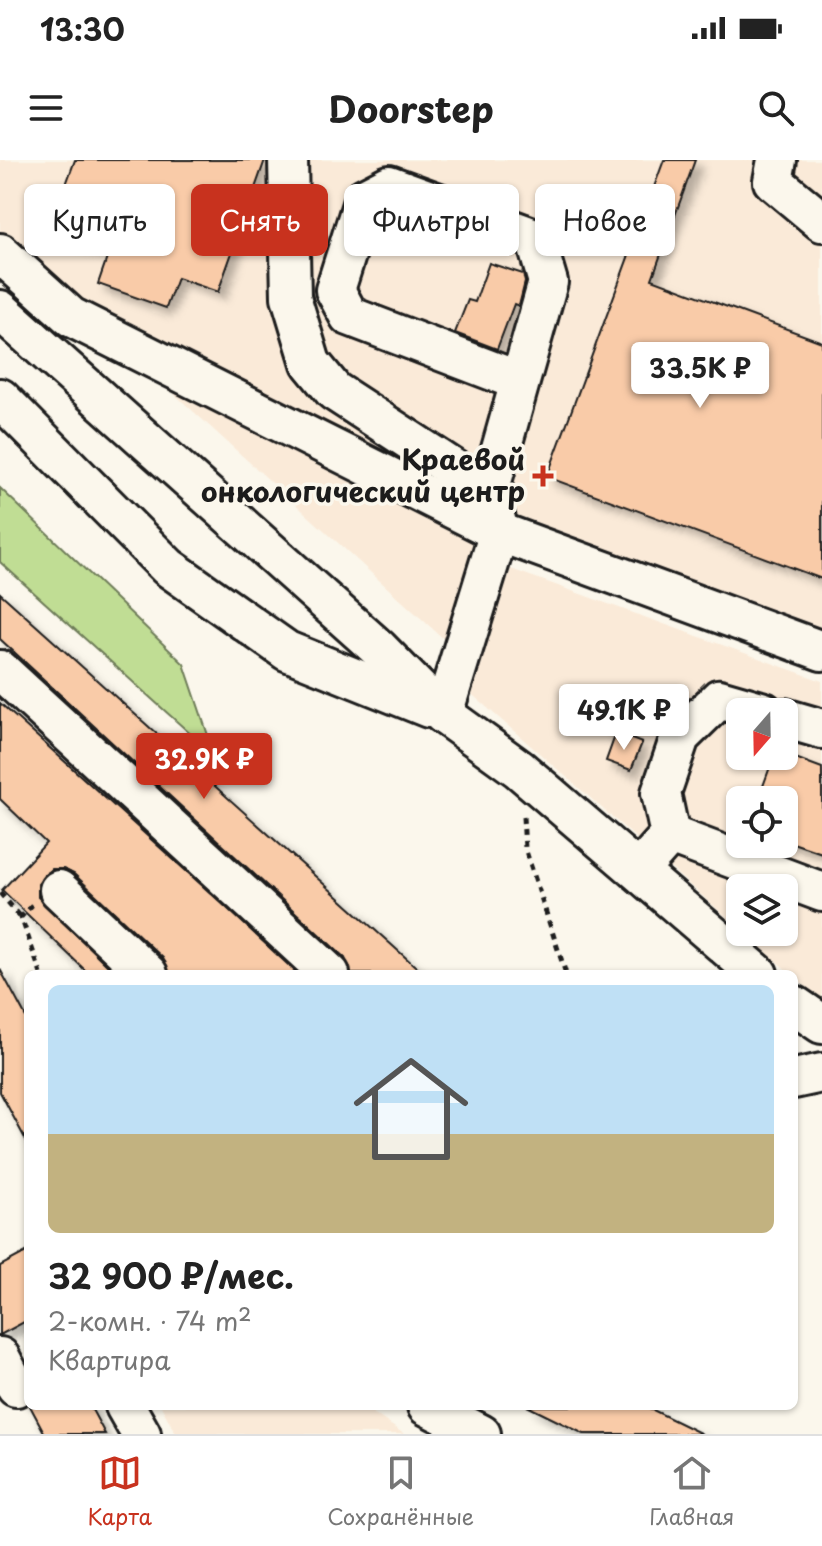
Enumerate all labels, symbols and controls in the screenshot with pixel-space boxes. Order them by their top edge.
text: 13:30 [40,6,125,51]
text: Doorstep [328,81,494,135]
icon: menu [24,86,68,130]
icon: search [754,86,798,130]
chip: Купить [24,184,175,256]
chip: Снять [191,184,328,256]
chip: Фильтры [344,184,519,256]
chip: Новое [535,184,675,256]
pin: 33.5K ₽ [626,342,774,410]
text: 33.5K ₽ [649,348,751,387]
place label: Краевой онкологический центр [201,437,525,512]
marker: Краевой онкологический центр [532,465,554,487]
pin: 49.1K ₽ [550,684,698,752]
text: 49.1K ₽ [577,690,671,729]
north arrow [726,698,798,770]
map controls [726,698,798,946]
pin: 32.9K ₽ [130,733,278,801]
text: 32.9K ₽ [154,739,254,778]
button: locate [726,786,798,858]
button: layers [726,874,798,946]
icon: home [339,1037,483,1181]
text: 32 900 ₽/мес. [48,1249,294,1301]
text: 2-комн. · 74 m² [48,1301,252,1340]
text: Квартира [48,1340,171,1379]
tab: Карта [88,1451,152,1532]
tab: Сохранённые [327,1451,474,1532]
tab: Главная [649,1451,734,1532]

